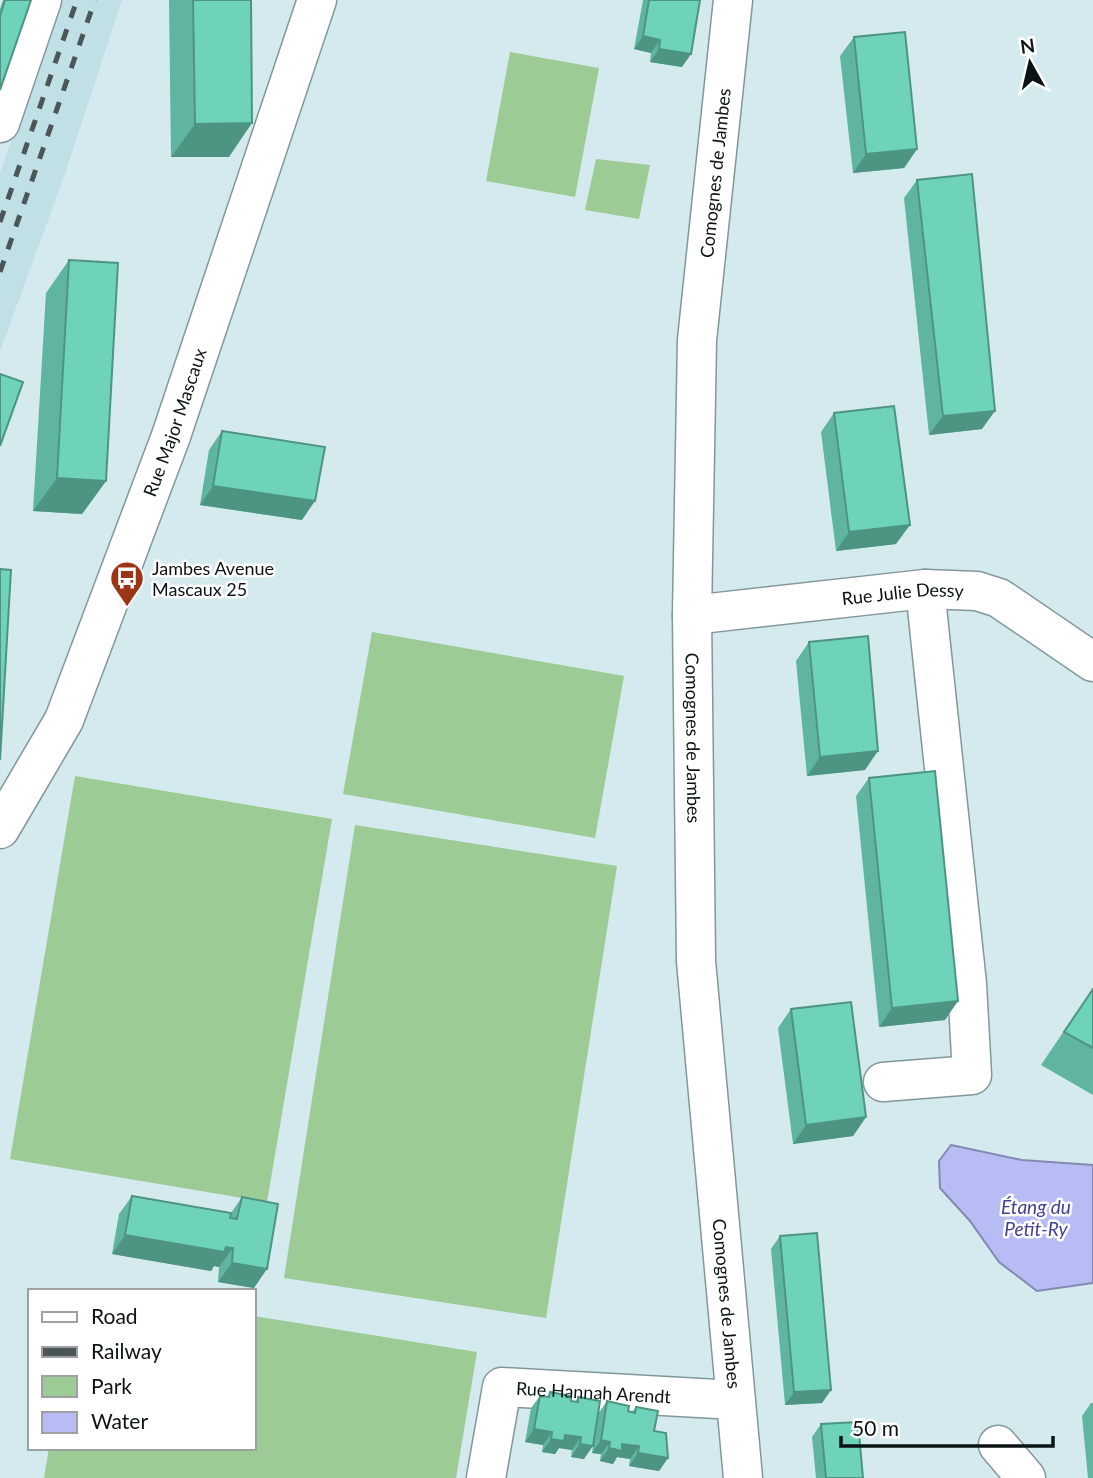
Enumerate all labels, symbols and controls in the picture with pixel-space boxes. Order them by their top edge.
north arrow [995,28,1065,98]
text: N [1019,33,1036,58]
street label: Comognes de Jambes [695,87,735,259]
street label: Rue Major Mascaux [138,345,211,499]
place label: Jambes Avenue Mascaux 25 [152,557,274,600]
bus stop icon: Jambes Avenue Mascaux 25 [108,559,146,608]
street label: Rue Julie Dessy [841,578,965,609]
street label: Comognes de Jambes [681,653,705,824]
water label: Étang du Petit-Ry [1001,1195,1071,1240]
street label: Comognes de Jambes [708,1218,746,1390]
legend [28,1289,256,1450]
text: Road [91,1303,138,1328]
text: Railway [91,1338,162,1363]
text: Park [91,1373,132,1398]
street label: Rue Hannah Arendt [515,1377,672,1407]
scale bar [841,1404,1053,1448]
text: Water [91,1408,148,1433]
text: 50 m [852,1415,899,1440]

